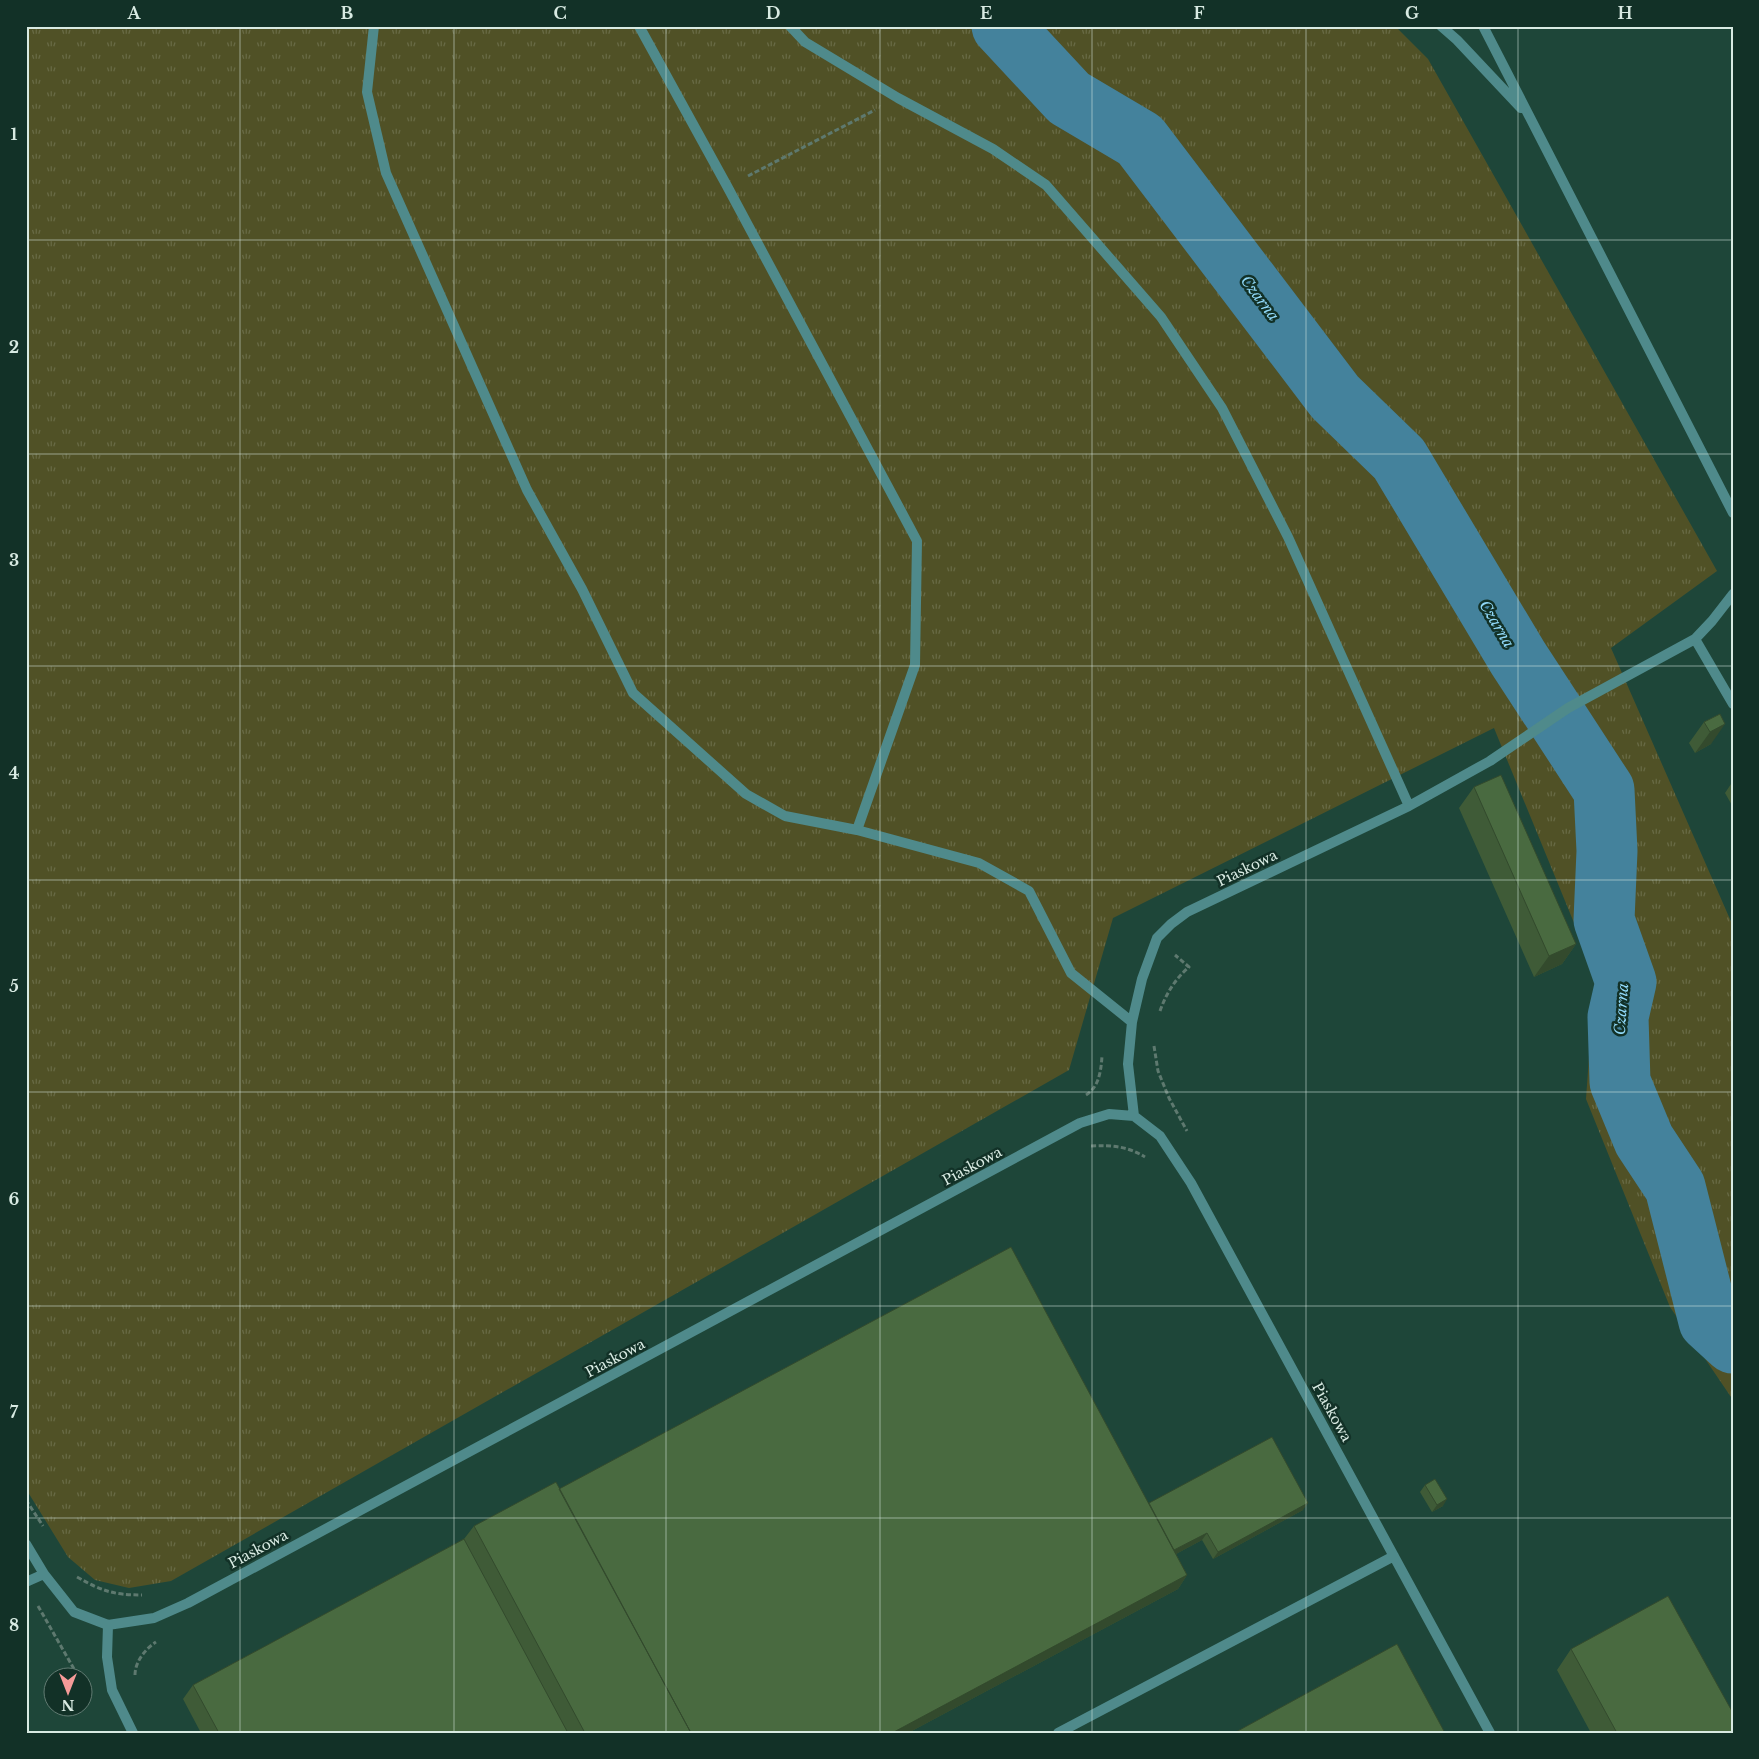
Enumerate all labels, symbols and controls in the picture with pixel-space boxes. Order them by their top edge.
text: A [127,3,142,23]
text: B [341,3,354,23]
text: C [553,3,567,23]
text: D [766,3,780,23]
text: E [980,3,992,23]
text: F [1193,3,1205,23]
text: G [1405,3,1419,23]
text: H [1617,3,1633,23]
text: 1 [11,124,18,144]
water label: Czarna [1237,271,1283,325]
text: 2 [9,337,19,357]
text: 3 [9,550,19,570]
water label: Czarna [1475,597,1519,651]
text: 4 [9,763,19,783]
street label: Piaskowa [1214,846,1280,890]
text: 5 [9,976,19,996]
water label: Czarna [1610,982,1632,1036]
street label: Piaskowa [939,1143,1005,1189]
text: 6 [9,1189,20,1209]
street label: Piaskowa [582,1335,648,1381]
street label: Piaskowa [1308,1379,1356,1445]
text: 7 [10,1402,19,1422]
street label: Piaskowa [225,1526,291,1572]
text: 8 [9,1615,19,1635]
north arrow [42,1666,92,1716]
text: N [61,1696,75,1714]

